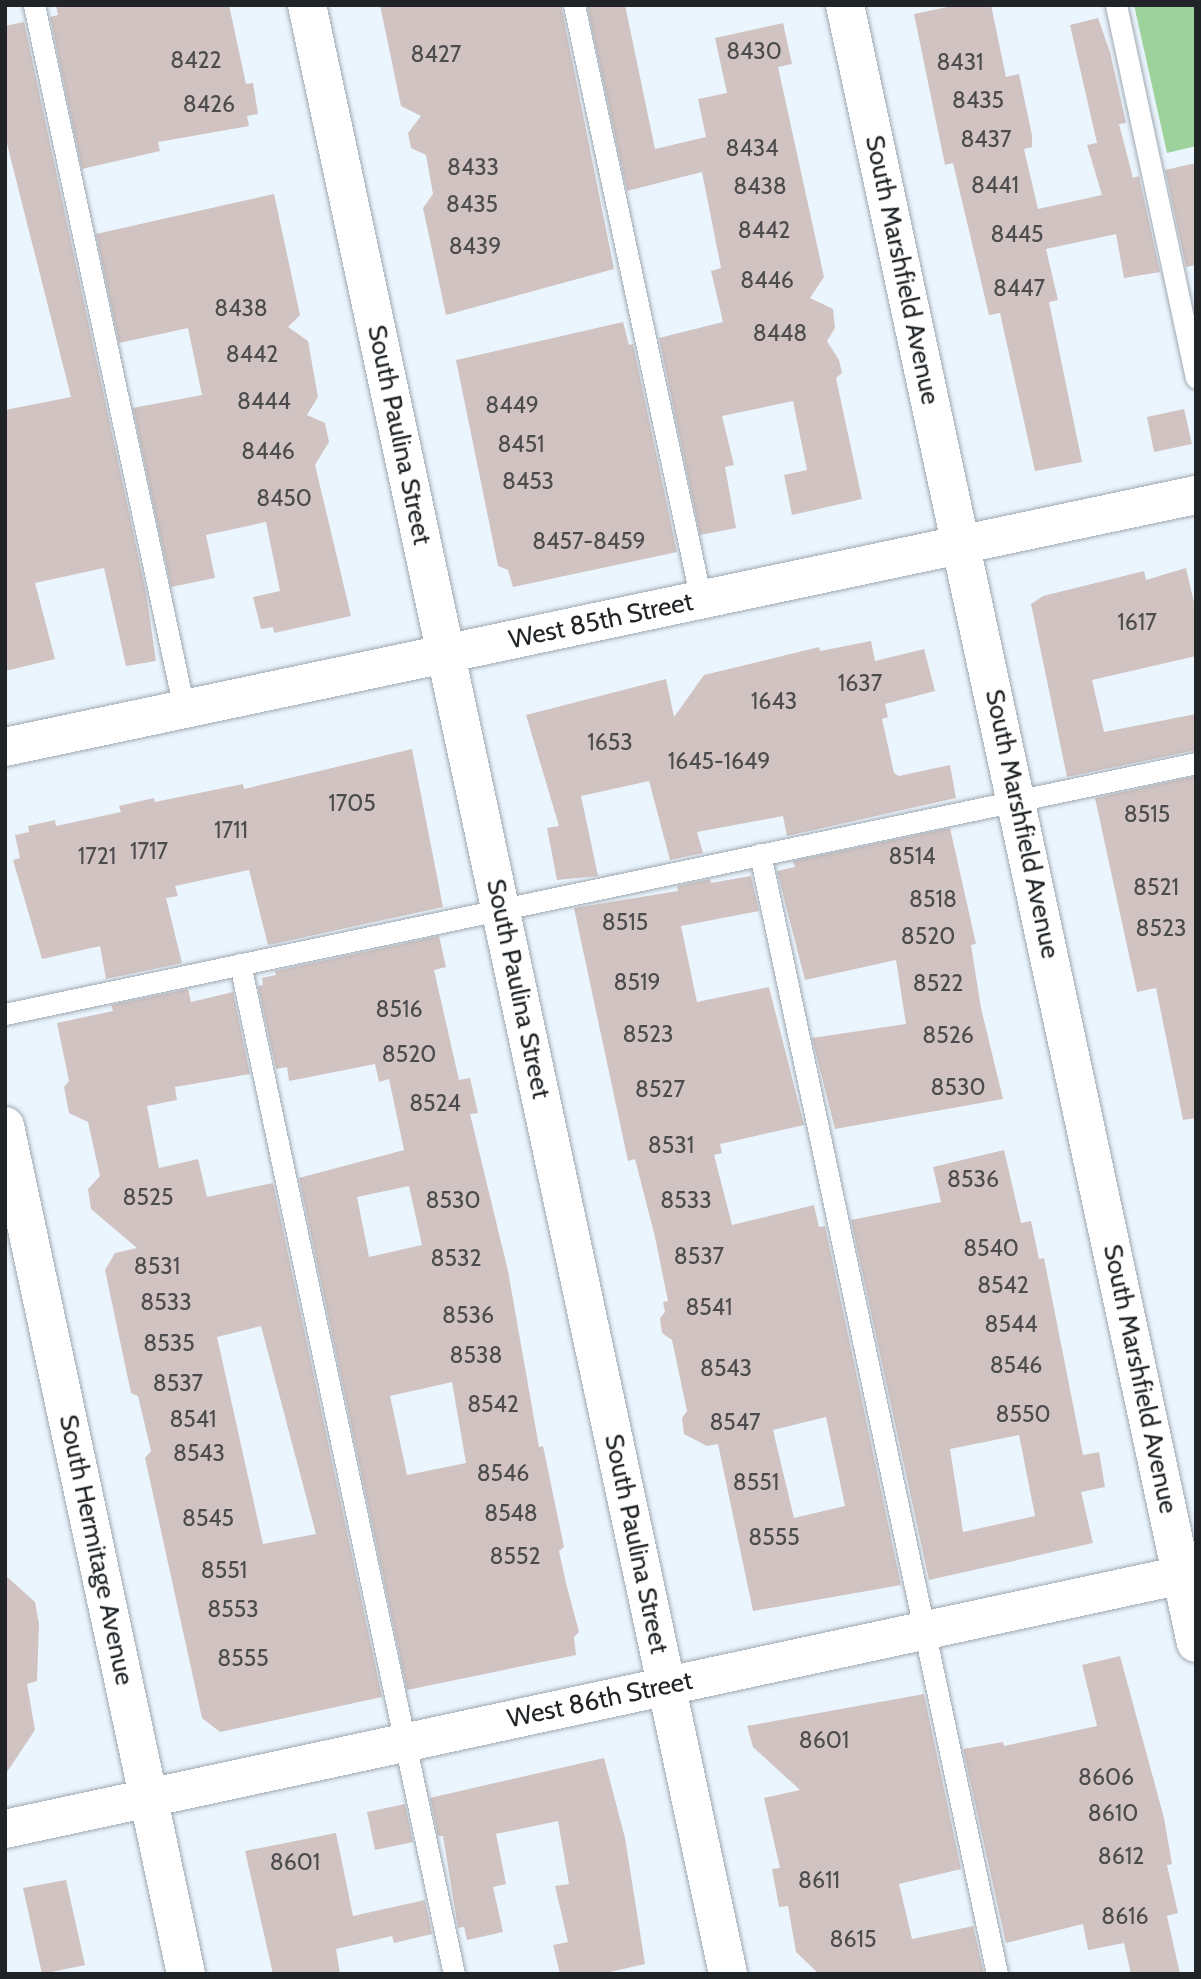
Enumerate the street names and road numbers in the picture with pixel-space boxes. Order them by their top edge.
street label: South Marshfield Avenue [858,133,946,407]
street label: South Paulina Street [360,322,438,548]
street label: West 85th Street [506,586,696,656]
street label: South Marshfield Avenue [978,687,1066,961]
street label: South Paulina Street [479,876,557,1102]
street label: South Marshfield Avenue [1096,1242,1184,1516]
street label: South Hermitage Avenue [52,1412,140,1688]
street label: South Paulina Street [597,1431,675,1657]
street label: West 86th Street [505,1665,695,1735]

